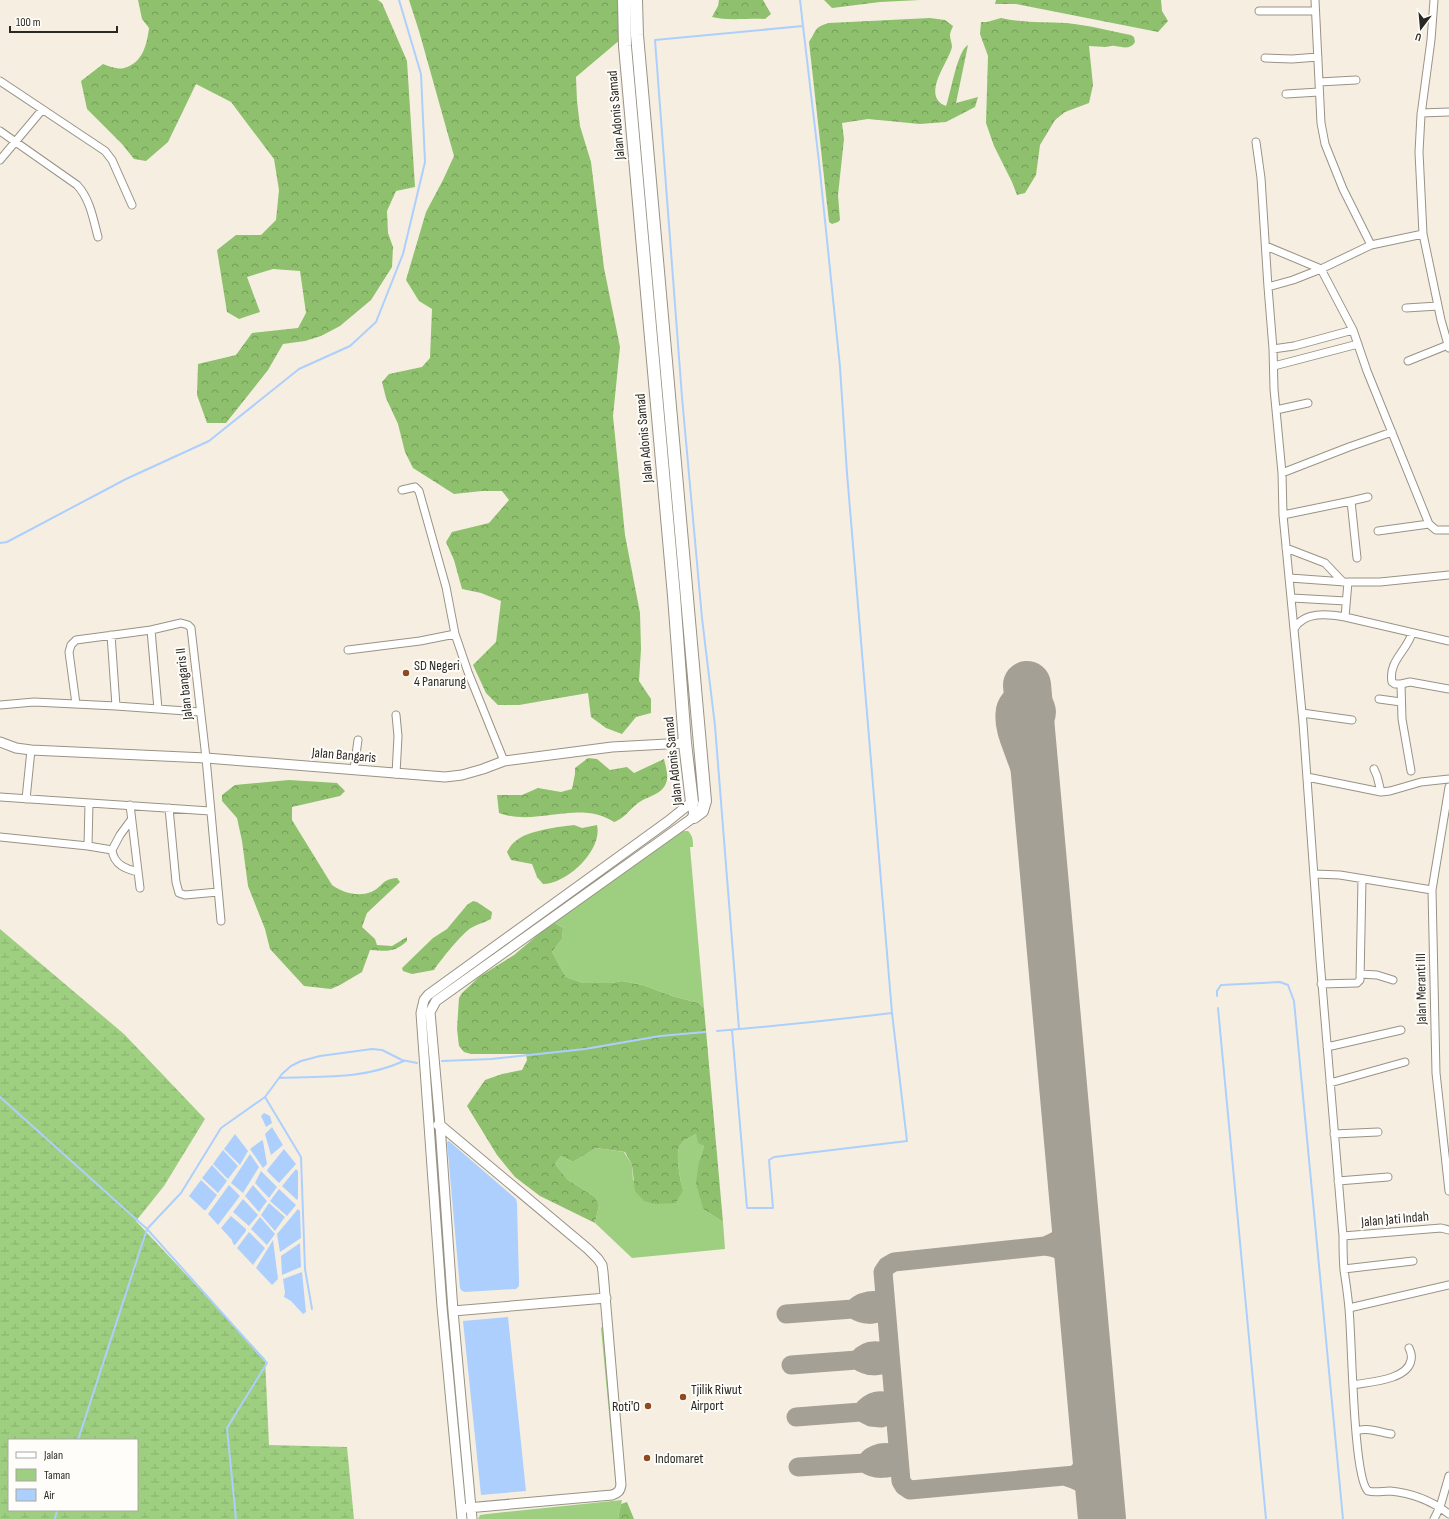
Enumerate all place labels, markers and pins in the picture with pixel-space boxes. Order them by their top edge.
place label: SD Negeri 4 Panarung [414,657,466,690]
marker: SD Negeri 4 Panarung [401,668,411,678]
place label: Tjilik Riwut Airport [690,1381,742,1414]
marker: Tjilik Riwut Airport [678,1392,688,1402]
place label: Roti'O [612,1398,640,1415]
marker: Roti'O [643,1401,653,1411]
place label: Indomaret [655,1450,704,1467]
marker: Indomaret [642,1453,652,1463]

